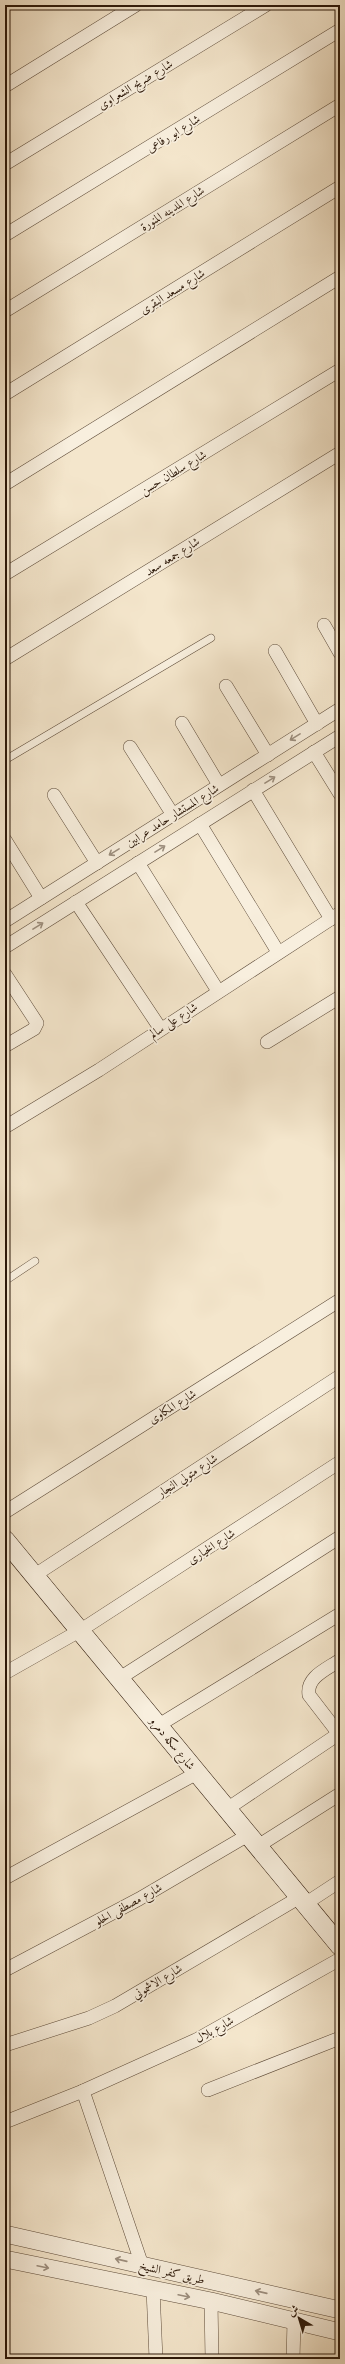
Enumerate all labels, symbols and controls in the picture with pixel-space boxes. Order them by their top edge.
street label: شارع ضريح الشعراوى [95,56,177,116]
street label: شارع ابو رفاعى [143,111,205,159]
street label: شارع المدينه المنورة [137,182,209,237]
street label: شارع مسعد البقرى [137,265,210,320]
street label: شارع سلطان حسن [137,446,211,501]
street label: شارع جمعه سعد [142,533,204,582]
one-way arrow [289,734,301,742]
one-way arrow [264,776,275,784]
street label: شارع المستشار حامد عرابين [123,780,224,853]
one-way arrow [154,845,166,853]
one-way arrow [108,848,120,856]
one-way arrow [32,922,43,930]
street label: شارع على سالم [146,999,202,1045]
street label: شارع المكاوى [145,1385,201,1430]
street label: شارع متولي النجار [153,1450,222,1504]
street label: شارع الخيارى [184,1525,240,1570]
street label: شارع سكه دمرو [143,1712,199,1775]
street label: شارع مصطفى الحلو [90,1879,167,1933]
street label: شارع الاشموني [129,1960,187,2005]
street label: شارع بلال [192,2012,238,2049]
one-way arrow [114,2256,127,2264]
street label: طريق كفر الشيخ [137,2257,207,2291]
one-way arrow [36,2263,49,2271]
one-way arrow [255,2288,268,2296]
one-way arrow [177,2292,190,2300]
north arrow [279,2298,319,2338]
text: ش [284,2301,302,2319]

